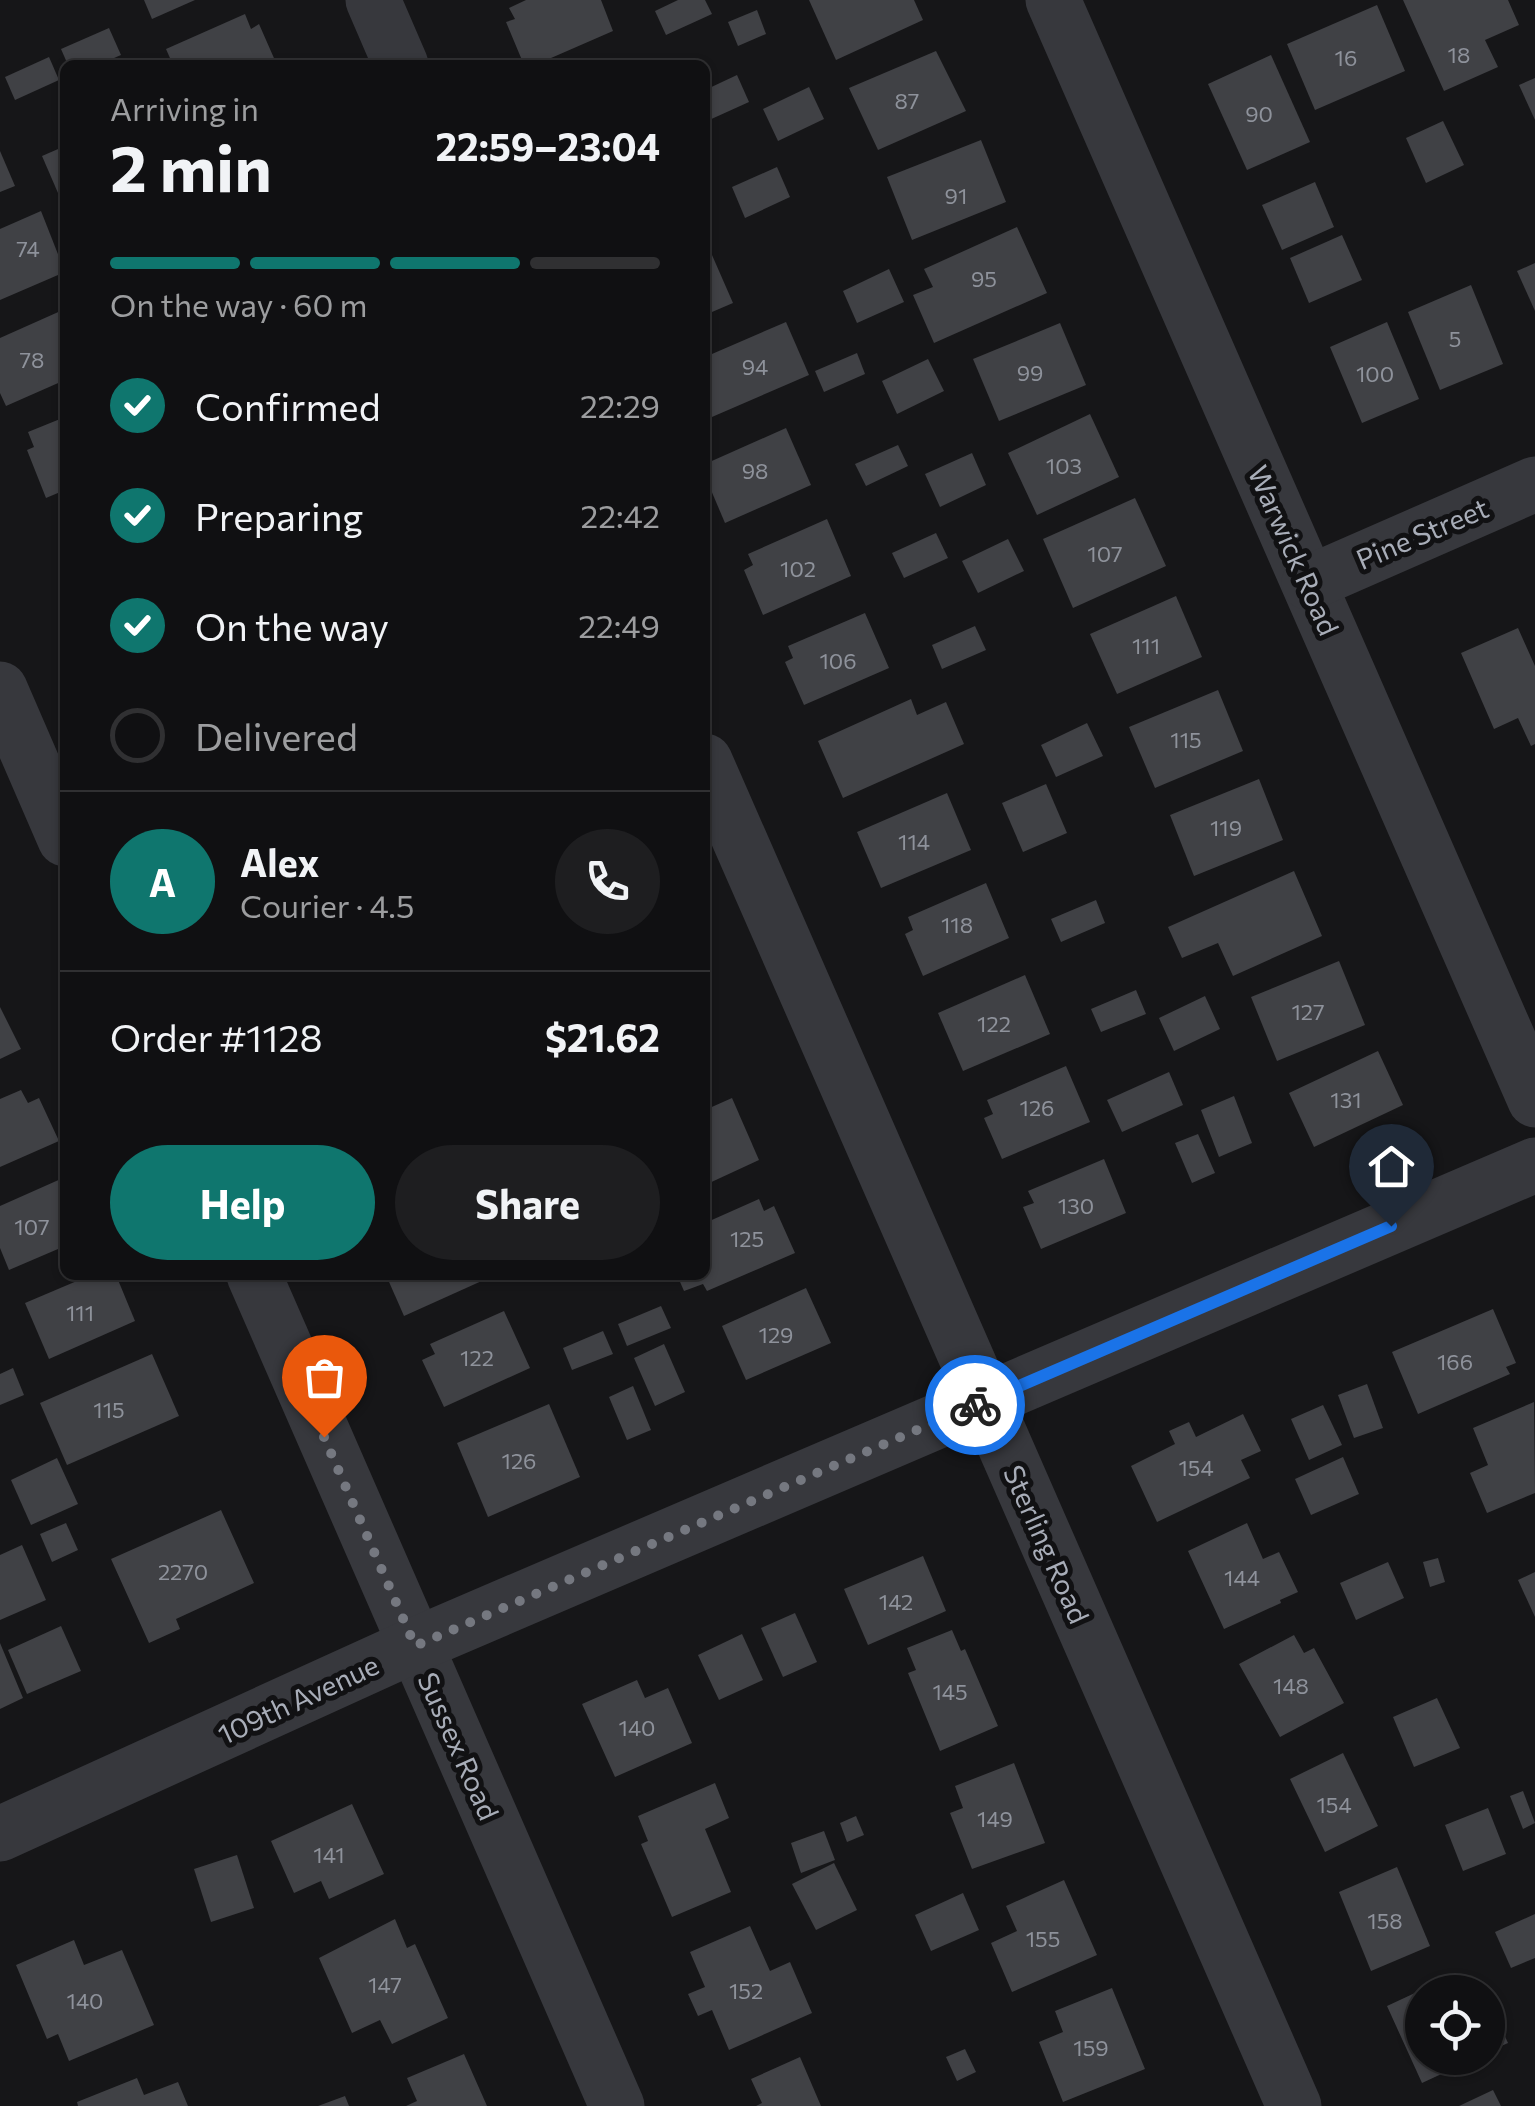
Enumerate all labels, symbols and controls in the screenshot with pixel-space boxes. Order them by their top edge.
house number: 18 [1448,41,1470,68]
house number: 16 [1335,44,1357,71]
house number: 87 [895,87,919,114]
text: Arriving in [110,88,259,128]
house number: 90 [1245,100,1273,127]
text: 22:59–23:04 [435,122,660,169]
text: 2 min [110,126,272,205]
house number: 91 [945,182,967,209]
house number: 74 [16,235,40,262]
house number: 95 [971,265,997,292]
text: On the way · 60 m [110,284,367,324]
house number: 5 [1449,325,1461,352]
house number: 78 [20,346,44,373]
house number: 94 [742,353,768,380]
house number: 99 [1017,359,1043,386]
house number: 100 [1356,360,1394,387]
icon: check [110,378,165,433]
text: Confirmed [195,382,381,429]
text: 22:29 [580,385,660,425]
house number: 103 [1046,452,1082,479]
house number: 98 [742,457,768,484]
street label: Warwick Road [1241,460,1347,640]
icon: check [110,488,165,543]
street label: Pine Street [1351,490,1493,576]
text: Preparing [195,492,363,539]
text: 22:42 [580,495,660,535]
house number: 107 [1087,540,1123,567]
house number: 102 [780,555,816,582]
icon: check [110,598,165,653]
text: On the way [195,602,389,649]
text: 22:49 [578,605,660,645]
house number: 111 [1132,632,1160,659]
house number: 106 [819,647,857,674]
text: Delivered [195,712,358,759]
house number: 115 [1170,726,1202,753]
house number: 119 [1210,814,1242,841]
house number: 114 [898,828,930,855]
button: phone [555,829,660,934]
text: Alex [240,838,319,885]
text: A [149,858,176,905]
text: Courier · 4.5 [240,885,414,925]
house number: 118 [941,911,973,938]
house number: 127 [1291,998,1325,1025]
house number: 122 [977,1010,1011,1037]
text: Order #1128 [110,1013,323,1060]
text: $21.62 [545,1013,660,1060]
house number: 131 [1330,1086,1362,1113]
house number: 126 [1020,1094,1054,1121]
pin [1349,1124,1434,1227]
icon: home [1364,1139,1419,1194]
button: Help [110,1145,375,1260]
button: Share [395,1145,660,1260]
house number: 130 [1058,1192,1094,1219]
house number: 107 [14,1213,50,1240]
house number: 125 [730,1225,764,1252]
house number: 111 [66,1299,94,1326]
house number: 129 [759,1321,793,1348]
pin [282,1335,367,1438]
house number: 122 [460,1344,494,1371]
house number: 166 [1437,1348,1473,1375]
icon: bag [297,1350,352,1405]
courier [925,1355,1025,1455]
icon: bike [948,1378,1003,1433]
house number: 115 [93,1396,125,1423]
house number: 126 [502,1447,536,1474]
house number: 154 [1178,1454,1214,1481]
street label: Sterling Road [997,1460,1097,1628]
house number: 2270 [158,1558,208,1585]
house number: 144 [1224,1564,1260,1591]
house number: 142 [879,1588,913,1615]
street label: 109th Avenue [212,1647,384,1751]
street label: Sussex Road [411,1667,507,1825]
house number: 148 [1273,1672,1309,1699]
house number: 145 [932,1678,968,1705]
house number: 140 [619,1714,655,1741]
house number: 154 [1316,1791,1352,1818]
house number: 149 [977,1805,1013,1832]
house number: 141 [313,1841,345,1868]
house number: 158 [1367,1907,1403,1934]
house number: 155 [1026,1925,1060,1952]
house number: 147 [368,1971,402,1998]
map controls [1405,1975,1505,2075]
button: locate [1405,1975,1505,2075]
house number: 152 [729,1977,763,2004]
house number: 140 [67,1987,103,2014]
house number: 159 [1073,2034,1109,2061]

